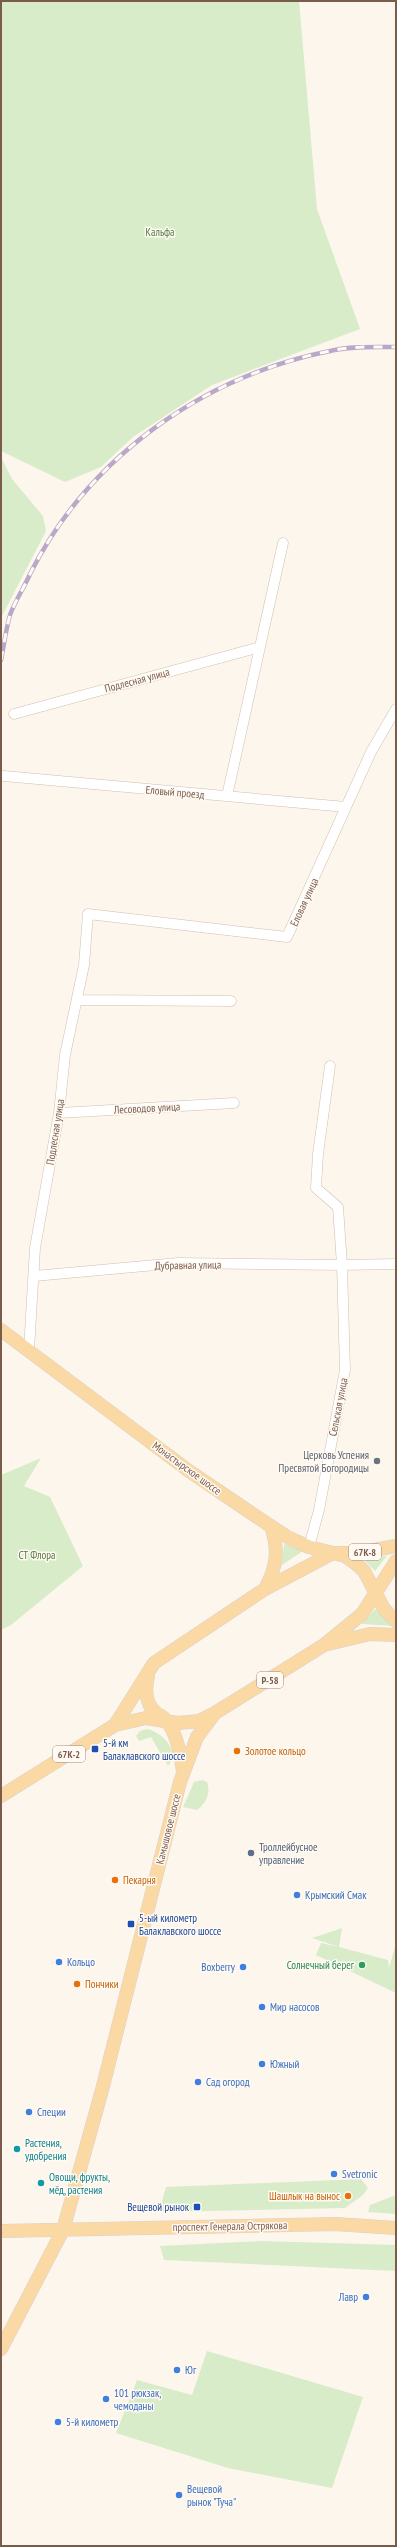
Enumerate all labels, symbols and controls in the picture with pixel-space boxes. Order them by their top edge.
park label: Кальфа [146,225,174,239]
street label: Подлесная улица [103,665,171,695]
street label: Еловый проезд [145,782,205,802]
street label: Еловая улица [287,876,321,928]
street label: Подлесная улица [43,1098,67,1166]
street label: Лесоводов улица [112,1099,181,1117]
street label: Дубравная улица [155,1257,221,1273]
street label: Сельская улица [325,1377,351,1437]
street label: Монастырское шоссе [150,1438,225,1498]
place label: Церковь Успения Пресвятой Богородицы [279,1448,369,1475]
marker: Церковь Успения Пресвятой Богородицы [372,1456,382,1466]
road number: 67К-8 [349,1544,381,1560]
park label: СТ Флора [19,1548,55,1562]
road number: Р-58 [257,1672,283,1688]
place label: 5-й км Балаклавского шоссе [103,1736,186,1763]
marker: 5-й км Балаклавского шоссе [90,1744,100,1754]
place label: Золотое кольцо [245,1744,306,1758]
road number: 67К-2 [53,1746,85,1762]
marker: Золотое кольцо [232,1746,242,1756]
street label: Камышовое шоссе [152,1792,184,1866]
place label: Троллейбусное управление [259,1840,318,1867]
marker: Троллейбусное управление [246,1848,256,1858]
place label: Пекарня [123,1873,156,1887]
marker: Пекарня [110,1875,120,1885]
place label: Крымский Смак [305,1888,367,1902]
marker: Крымский Смак [292,1890,302,1900]
place label: 5-ый километр Балаклавского шоссе [139,1911,222,1938]
marker: 5-ый километр Балаклавского шоссе [126,1919,136,1929]
place label: Кольцо [67,1955,95,1969]
marker: Кольцо [54,1957,64,1967]
place label: Солнечный берег [287,1958,355,1972]
place label: Boxberry [201,1960,236,1974]
marker: Солнечный берег [357,1960,367,1970]
marker: Boxberry [238,1962,248,1972]
place label: Пончики [85,1977,119,1991]
marker: Пончики [72,1979,82,1989]
place label: Мир насосов [270,2000,320,2014]
marker: Мир насосов [257,2002,267,2012]
place label: Южный [270,2057,300,2071]
marker: Южный [257,2059,267,2069]
place label: Сад огород [206,2075,250,2089]
marker: Сад огород [193,2077,203,2087]
place label: Специи [37,2105,66,2119]
marker: Специи [24,2107,34,2117]
place label: Растения, удобрения [25,2136,67,2163]
marker: Растения, удобрения [12,2144,22,2154]
place label: Svetronic [342,2167,378,2181]
marker: Svetronic [329,2169,339,2179]
place label: Овощи, фрукты, мёд, растения [49,2170,110,2197]
marker: Овощи, фрукты, мёд, растения [36,2178,46,2188]
place label: Шашлык на вынос [269,2189,340,2203]
marker: Шашлык на вынос [343,2191,353,2201]
place label: Вещевой рынок [127,2200,190,2214]
marker: Вещевой рынок [192,2202,202,2212]
street label: проспект Генерала Острякова [173,2218,287,2234]
place label: Лавр [338,2290,358,2304]
marker: Лавр [361,2292,371,2302]
place label: Юг [185,2363,197,2377]
marker: Юг [172,2365,182,2375]
place label: 101 рюкзак, чемоданы [114,2386,161,2413]
marker: 101 рюкзак, чемоданы [101,2394,111,2404]
place label: 5-й километр [66,2415,118,2429]
marker: 5-й километр [53,2417,63,2427]
place label: Вещевой рынок "Туча" [187,2482,236,2509]
marker: Вещевой рынок "Туча" [174,2490,184,2500]

